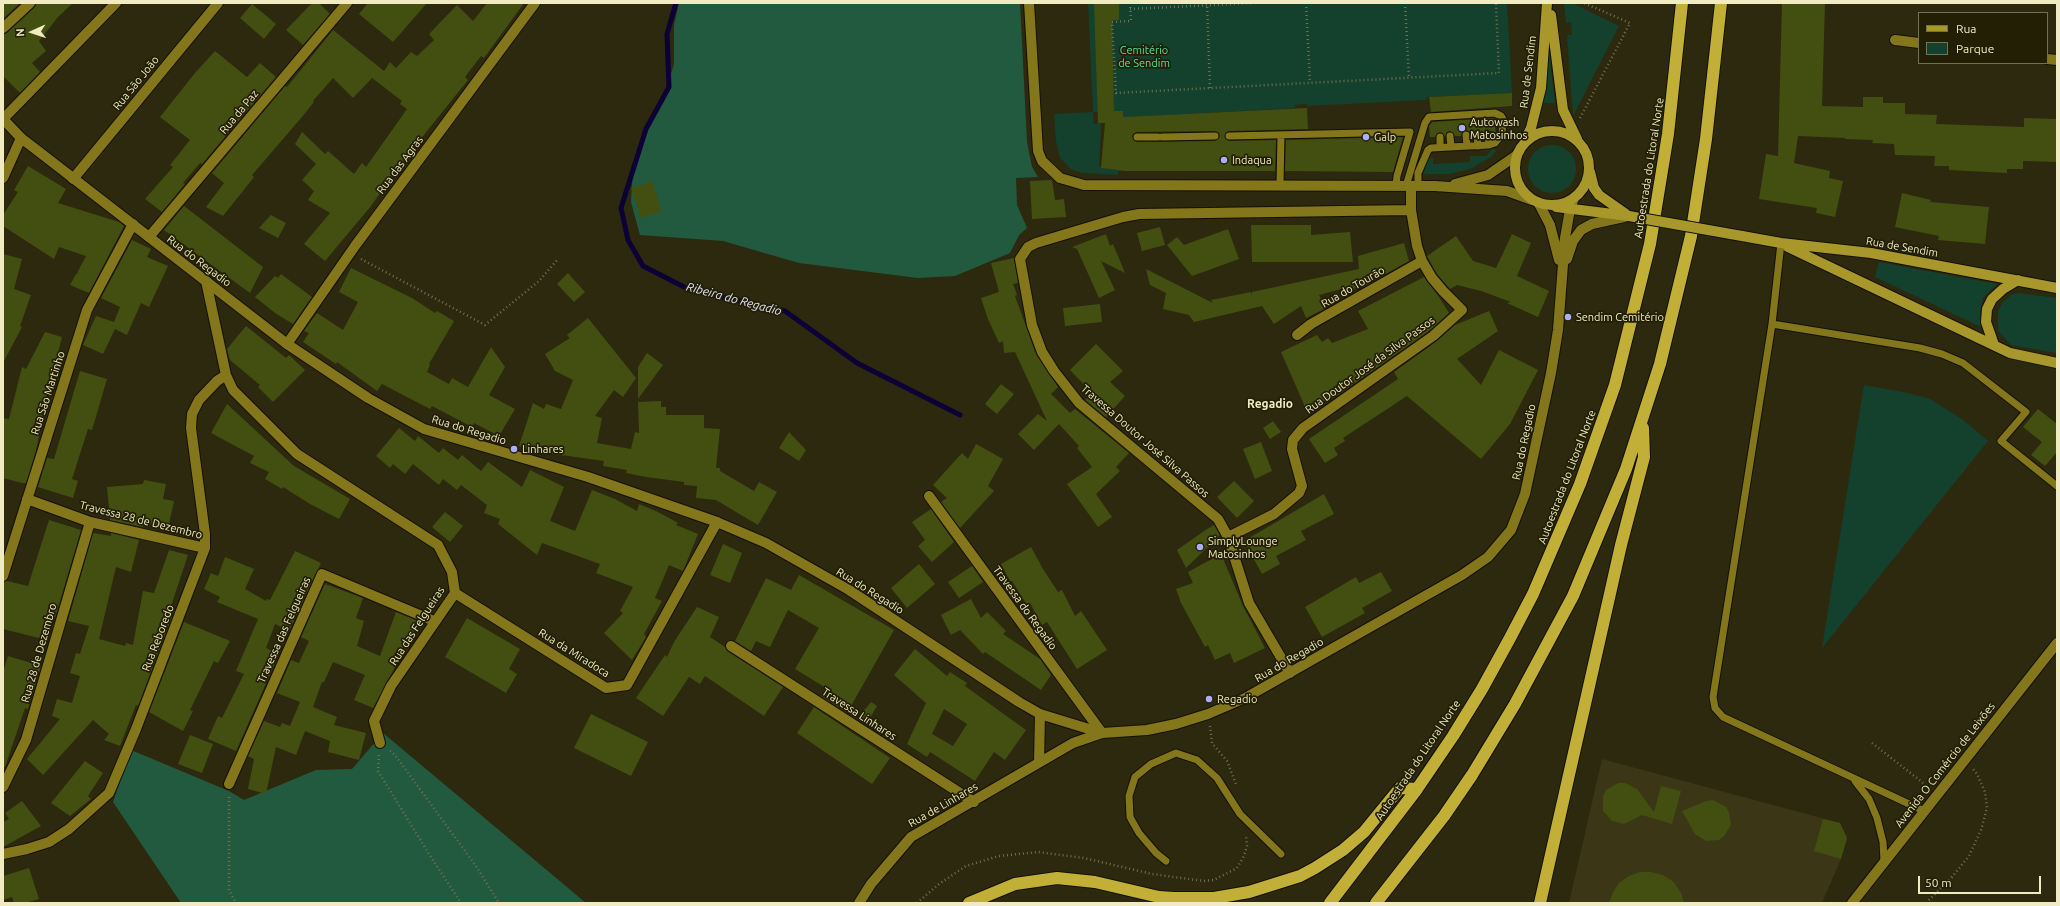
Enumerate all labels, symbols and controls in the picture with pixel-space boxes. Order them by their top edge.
north arrow [12,12,52,52]
legend [1918,12,2048,64]
text: Rua [1956,22,1977,35]
text: N [14,28,26,37]
street label: Rua de Sendim [1517,35,1539,109]
text: Parque [1956,42,1994,55]
park label: Cemitério de Sendim [1118,43,1170,69]
street label: Rua São João [110,53,162,113]
street label: Rua da Paz [217,87,261,137]
street label: Autoestrada do Litoral Norte [1631,97,1667,239]
place label: Autowash Matosinhos [1470,115,1527,141]
marker: Autowash Matosinhos [1457,123,1467,133]
place label: Galp [1374,130,1396,144]
marker: Galp [1361,132,1371,142]
street label: Rua das Agras [374,134,426,196]
place label: Indaqua [1232,153,1272,167]
marker: Indaqua [1219,155,1229,165]
street label: Rua do Regadio [164,233,234,289]
street label: Rua de Sendim [1865,234,1939,260]
street label: Rua do Tourão [1319,263,1387,311]
water label: Ribeira do Regadio [685,279,783,319]
place label: Sendim Cemitério [1576,310,1664,324]
marker: Sendim Cemitério [1563,312,1573,322]
street label: Rua Doutor José da Silva Passos [1303,314,1437,416]
street label: Rua São Martinho [28,350,68,436]
street label: Travessa Doutor José Silva Passos [1078,382,1212,500]
district label: Regadio [1247,397,1293,411]
street label: Rua do Regadio [1510,403,1538,481]
street label: Autoestrada do Litoral Norte [1535,408,1599,546]
street label: Rua do Regadio [430,412,508,448]
place label: Linhares [522,442,563,456]
marker: Linhares [509,444,519,454]
street label: Travessa 28 de Dezembro [78,498,204,542]
place label: SimplyLounge Matosinhos [1208,534,1278,560]
marker: SimplyLounge Matosinhos [1195,542,1205,552]
street label: Travessa do Regadio [990,563,1060,653]
street label: Rua do Regadio [834,565,906,617]
street label: Travessa das Felgueiras [255,575,313,685]
street label: Rua das Felgueiras [387,584,447,668]
street label: Rua 28 de Dezembro [19,602,59,704]
street label: Rua Reboredo [139,603,177,673]
street label: Rua da Miradoca [536,626,612,680]
street label: Rua do Regadio [1252,635,1326,685]
street label: Travessa Linhares [819,685,899,743]
place label: Regadio [1217,692,1257,706]
marker: Regadio [1204,694,1214,704]
street label: Autoestrada do Litoral Norte [1373,697,1463,823]
street label: Avenida O Comércio de Leixões [1892,700,1998,830]
street label: Rua de Linhares [906,780,980,830]
scale bar [1920,868,2043,894]
text: 50 m [1925,876,1952,889]

